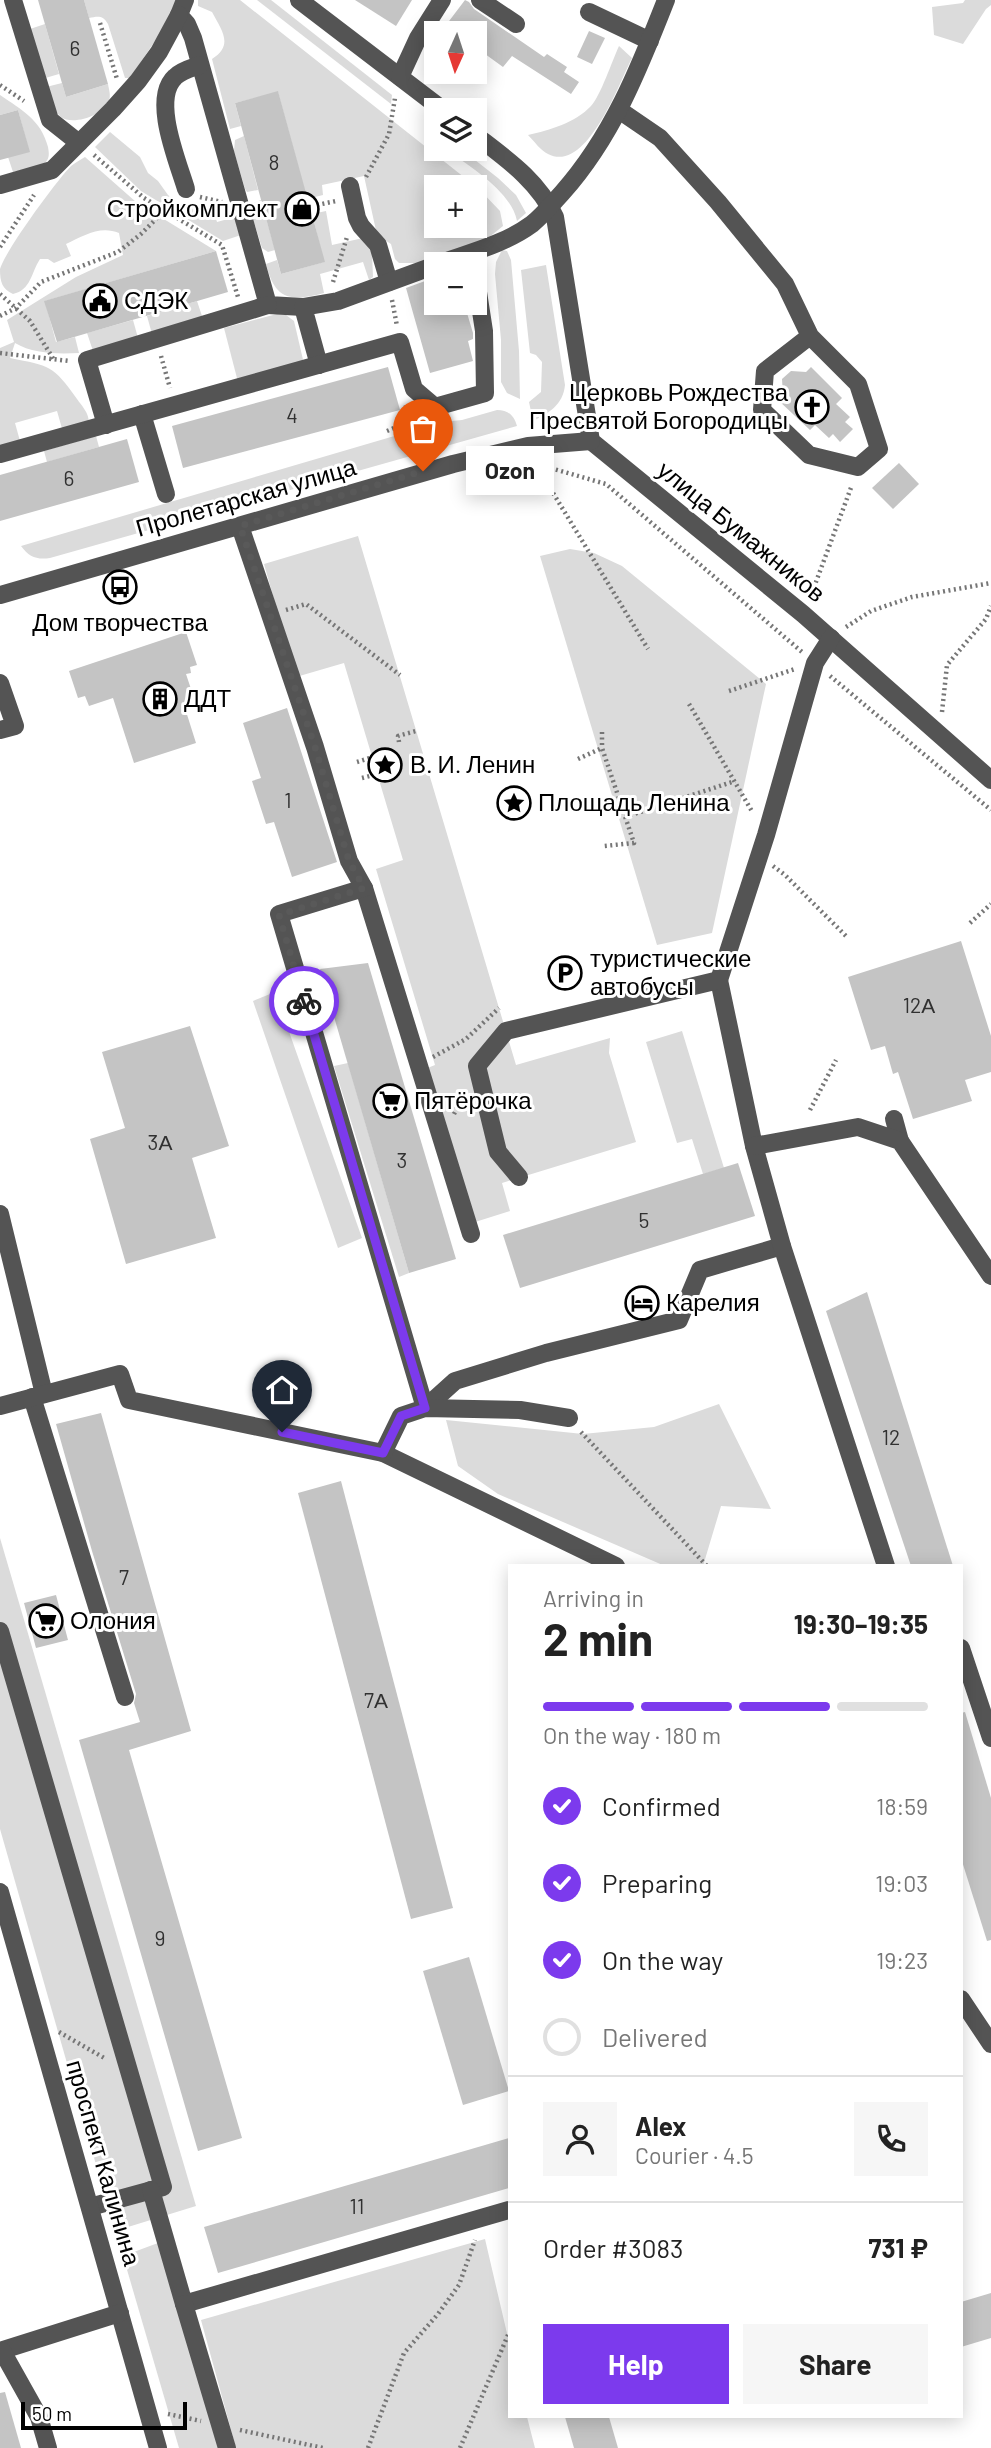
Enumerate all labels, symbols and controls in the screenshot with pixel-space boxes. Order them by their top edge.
north arrow [424,21,486,84]
map controls [424,21,487,315]
house number: 6 [70,35,80,60]
button: layers [424,98,487,161]
house number: 8 [269,149,279,174]
button: + [424,175,487,238]
shop icon: Стройкомплект [283,190,321,228]
place label: Стройкомплект [107,193,278,222]
button: − [424,252,487,315]
public building icon: СДЭК [81,282,119,320]
place label: СДЭК [124,285,188,314]
place label: Церковь Рождества Пресвятой Богородицы [529,377,789,434]
church icon: Церковь Рождества Пресвятой Богородицы [793,388,831,426]
pin [393,399,453,471]
house number: 4 [286,402,298,427]
icon: bag [404,410,442,448]
callout: Ozon [465,447,552,496]
street label: Пролетарская улица [132,451,360,542]
street label: улица Бумажников [652,454,832,607]
text: Ozon [485,456,535,484]
house number: 6 [64,465,74,490]
bus stop icon: Дом творчества [101,568,139,606]
place label: Дом творчества [32,607,208,636]
building icon: ДДТ [141,680,179,718]
place label: ДДТ [184,683,232,712]
place icon: В. И. Ленин [366,746,404,784]
place label: В. И. Ленин [410,749,535,778]
place icon: Площадь Ленина [495,784,533,822]
house number: 1 [284,787,292,812]
place label: Площадь Ленина [538,787,730,816]
place label: туристические автобусы [590,943,751,1000]
parking icon: туристические автобусы [546,954,584,992]
courier [269,966,339,1036]
icon: bike [285,982,323,1020]
house number: 12А [903,992,935,1017]
supermarket icon: Пятёрочка [371,1082,409,1120]
place label: Пятёрочка [414,1085,532,1114]
house number: 3А [148,1129,172,1154]
house number: 3 [397,1147,407,1172]
house number: 5 [639,1207,649,1232]
hotel icon: Карелия [623,1284,661,1322]
place label: Карелия [666,1287,760,1316]
pin [252,1360,312,1432]
icon: home [263,1371,301,1409]
house number: 12 [882,1424,900,1449]
house number: 7 [119,1564,129,1589]
text: Arriving in [543,1584,644,1612]
supermarket icon: Олония [27,1602,65,1640]
place label: Олония [70,1605,156,1634]
text: 19:30–19:35 [794,1608,928,1639]
text: 2 min [543,1610,653,1665]
house number: 7А [364,1687,388,1712]
text: On the way · 180 m [543,1721,721,1749]
icon: check [543,1787,581,1825]
text: Confirmed [602,1790,721,1821]
text: 18:59 [876,1792,928,1820]
icon: check [543,1864,581,1902]
text: Preparing [602,1867,712,1898]
text: 19:03 [875,1869,928,1897]
house number: 9 [155,1925,165,1950]
icon: check [543,1941,581,1979]
text: On the way [602,1944,723,1975]
text: 19:23 [876,1946,928,1974]
text: Delivered [602,2021,708,2052]
street label: проспект Калинина [61,2056,148,2269]
button: person [543,2102,617,2176]
button: phone [854,2102,928,2176]
text: Alex [635,2110,686,2141]
text: Courier · 4.5 [635,2141,754,2169]
house number: 11 [350,2193,364,2218]
text: Order #3083 [543,2232,683,2263]
text: 731 ₽ [869,2232,928,2263]
button: Help [543,2324,729,2404]
button: Share [743,2324,928,2404]
scale bar [21,2399,187,2431]
text: 50 m [32,2402,72,2425]

